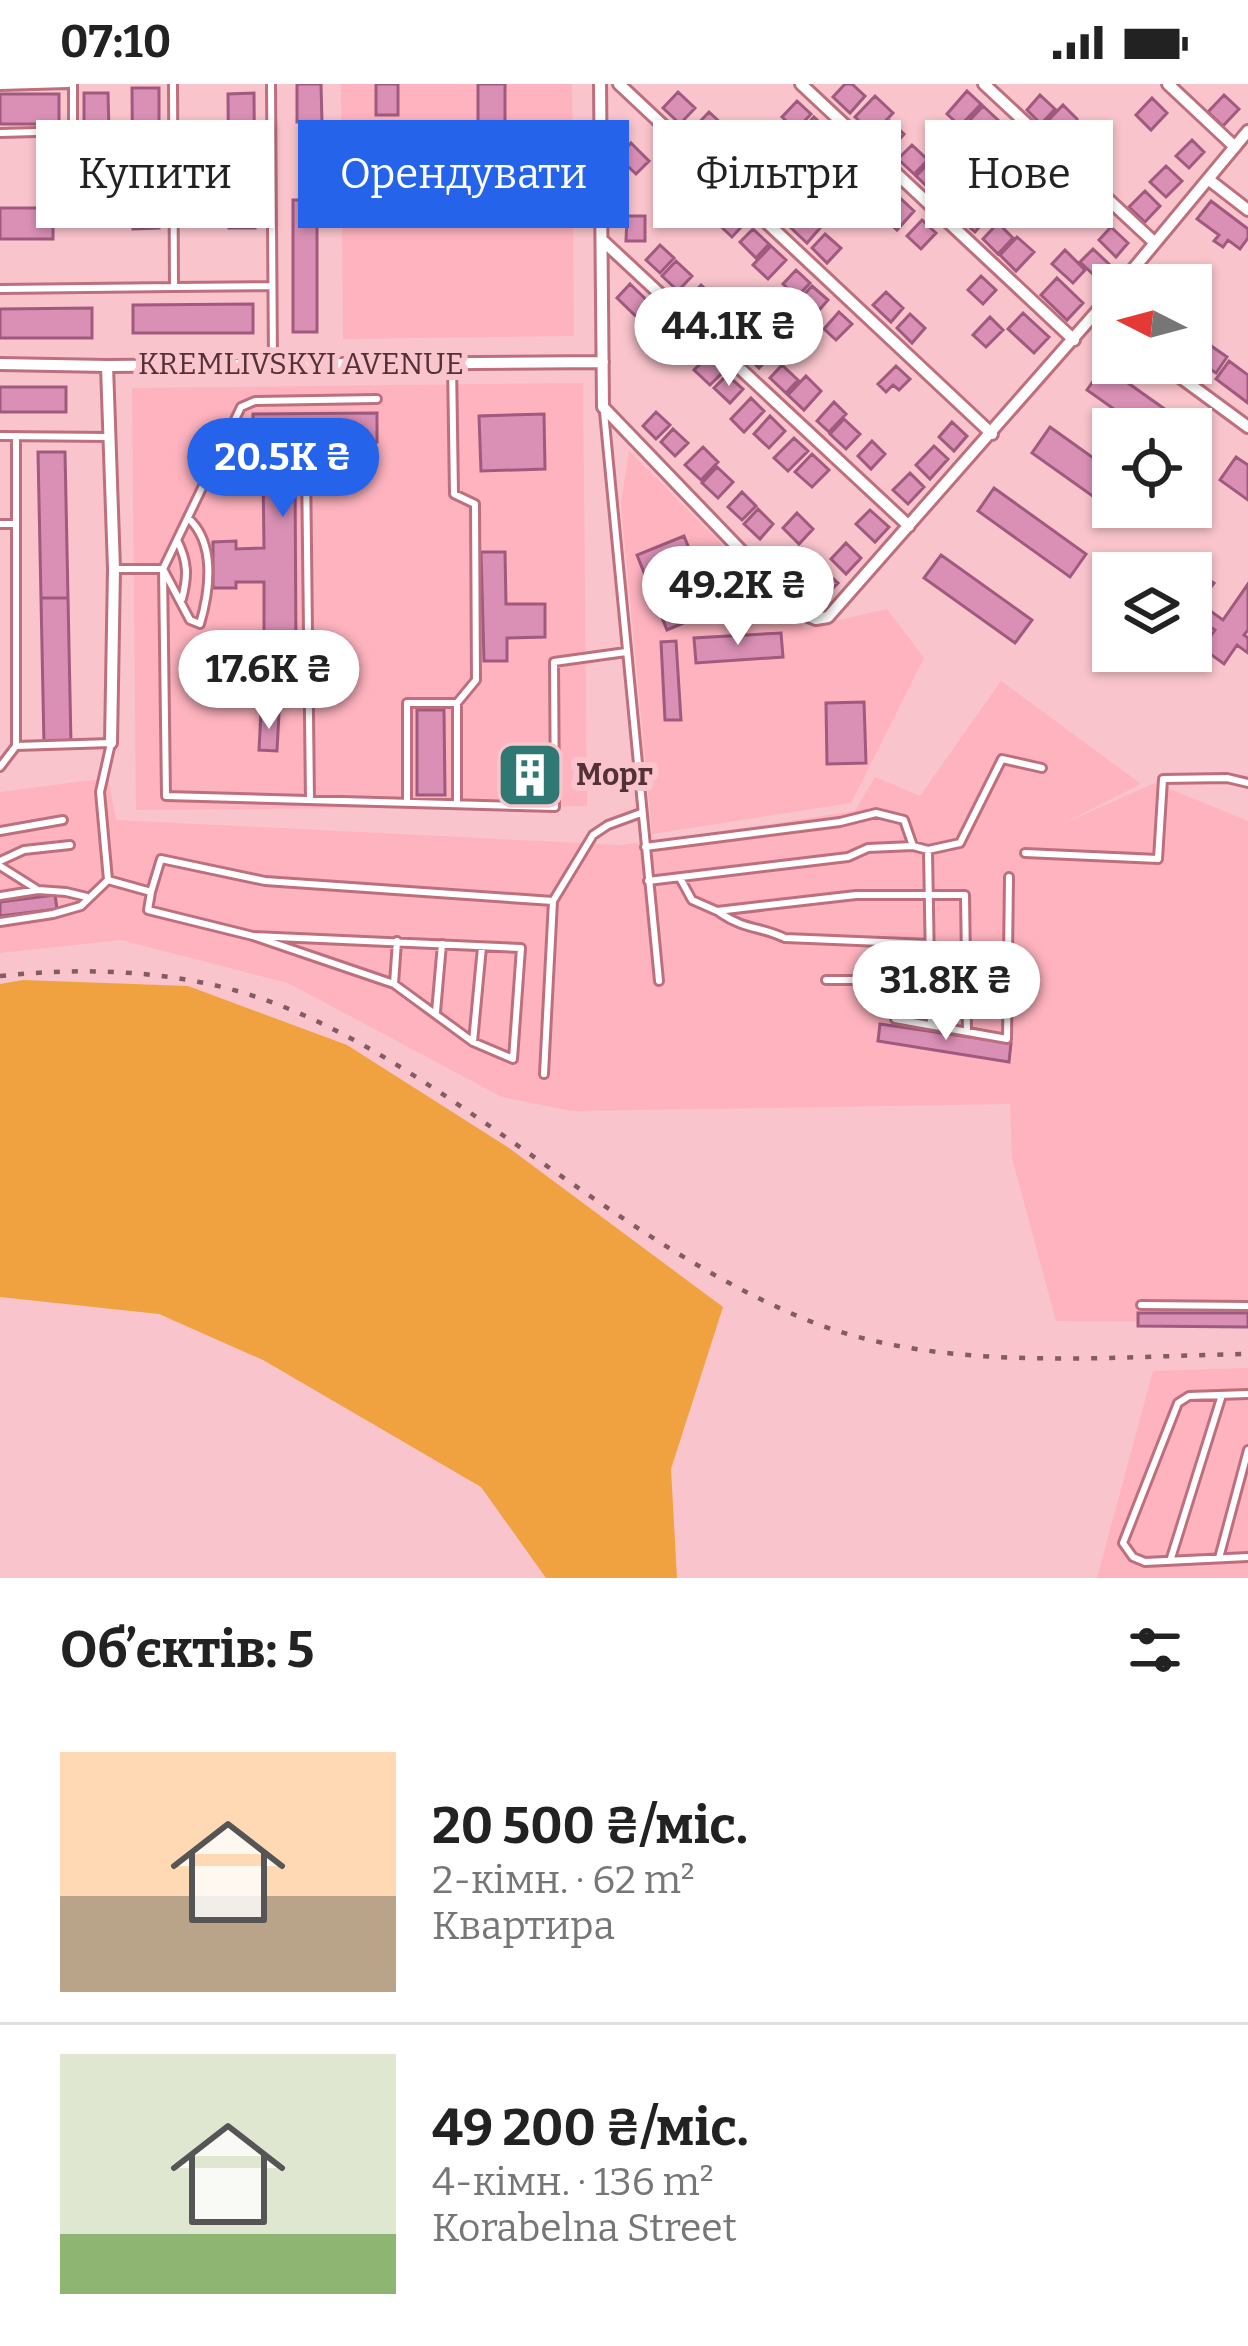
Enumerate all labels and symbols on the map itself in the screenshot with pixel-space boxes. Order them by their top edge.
north arrow [1092,264,1212,384]
pin: 44.1K ₴ [618,287,840,389]
street label: KREMLIVSKYI AVENUE [138,346,464,382]
pin: 20.5K ₴ [172,418,394,520]
pin: 49.2K ₴ [627,546,849,648]
pin: 17.6K ₴ [158,630,380,732]
building icon: Морг [495,740,565,810]
place label: Морг [576,757,653,793]
pin: 31.8K ₴ [835,941,1057,1043]

